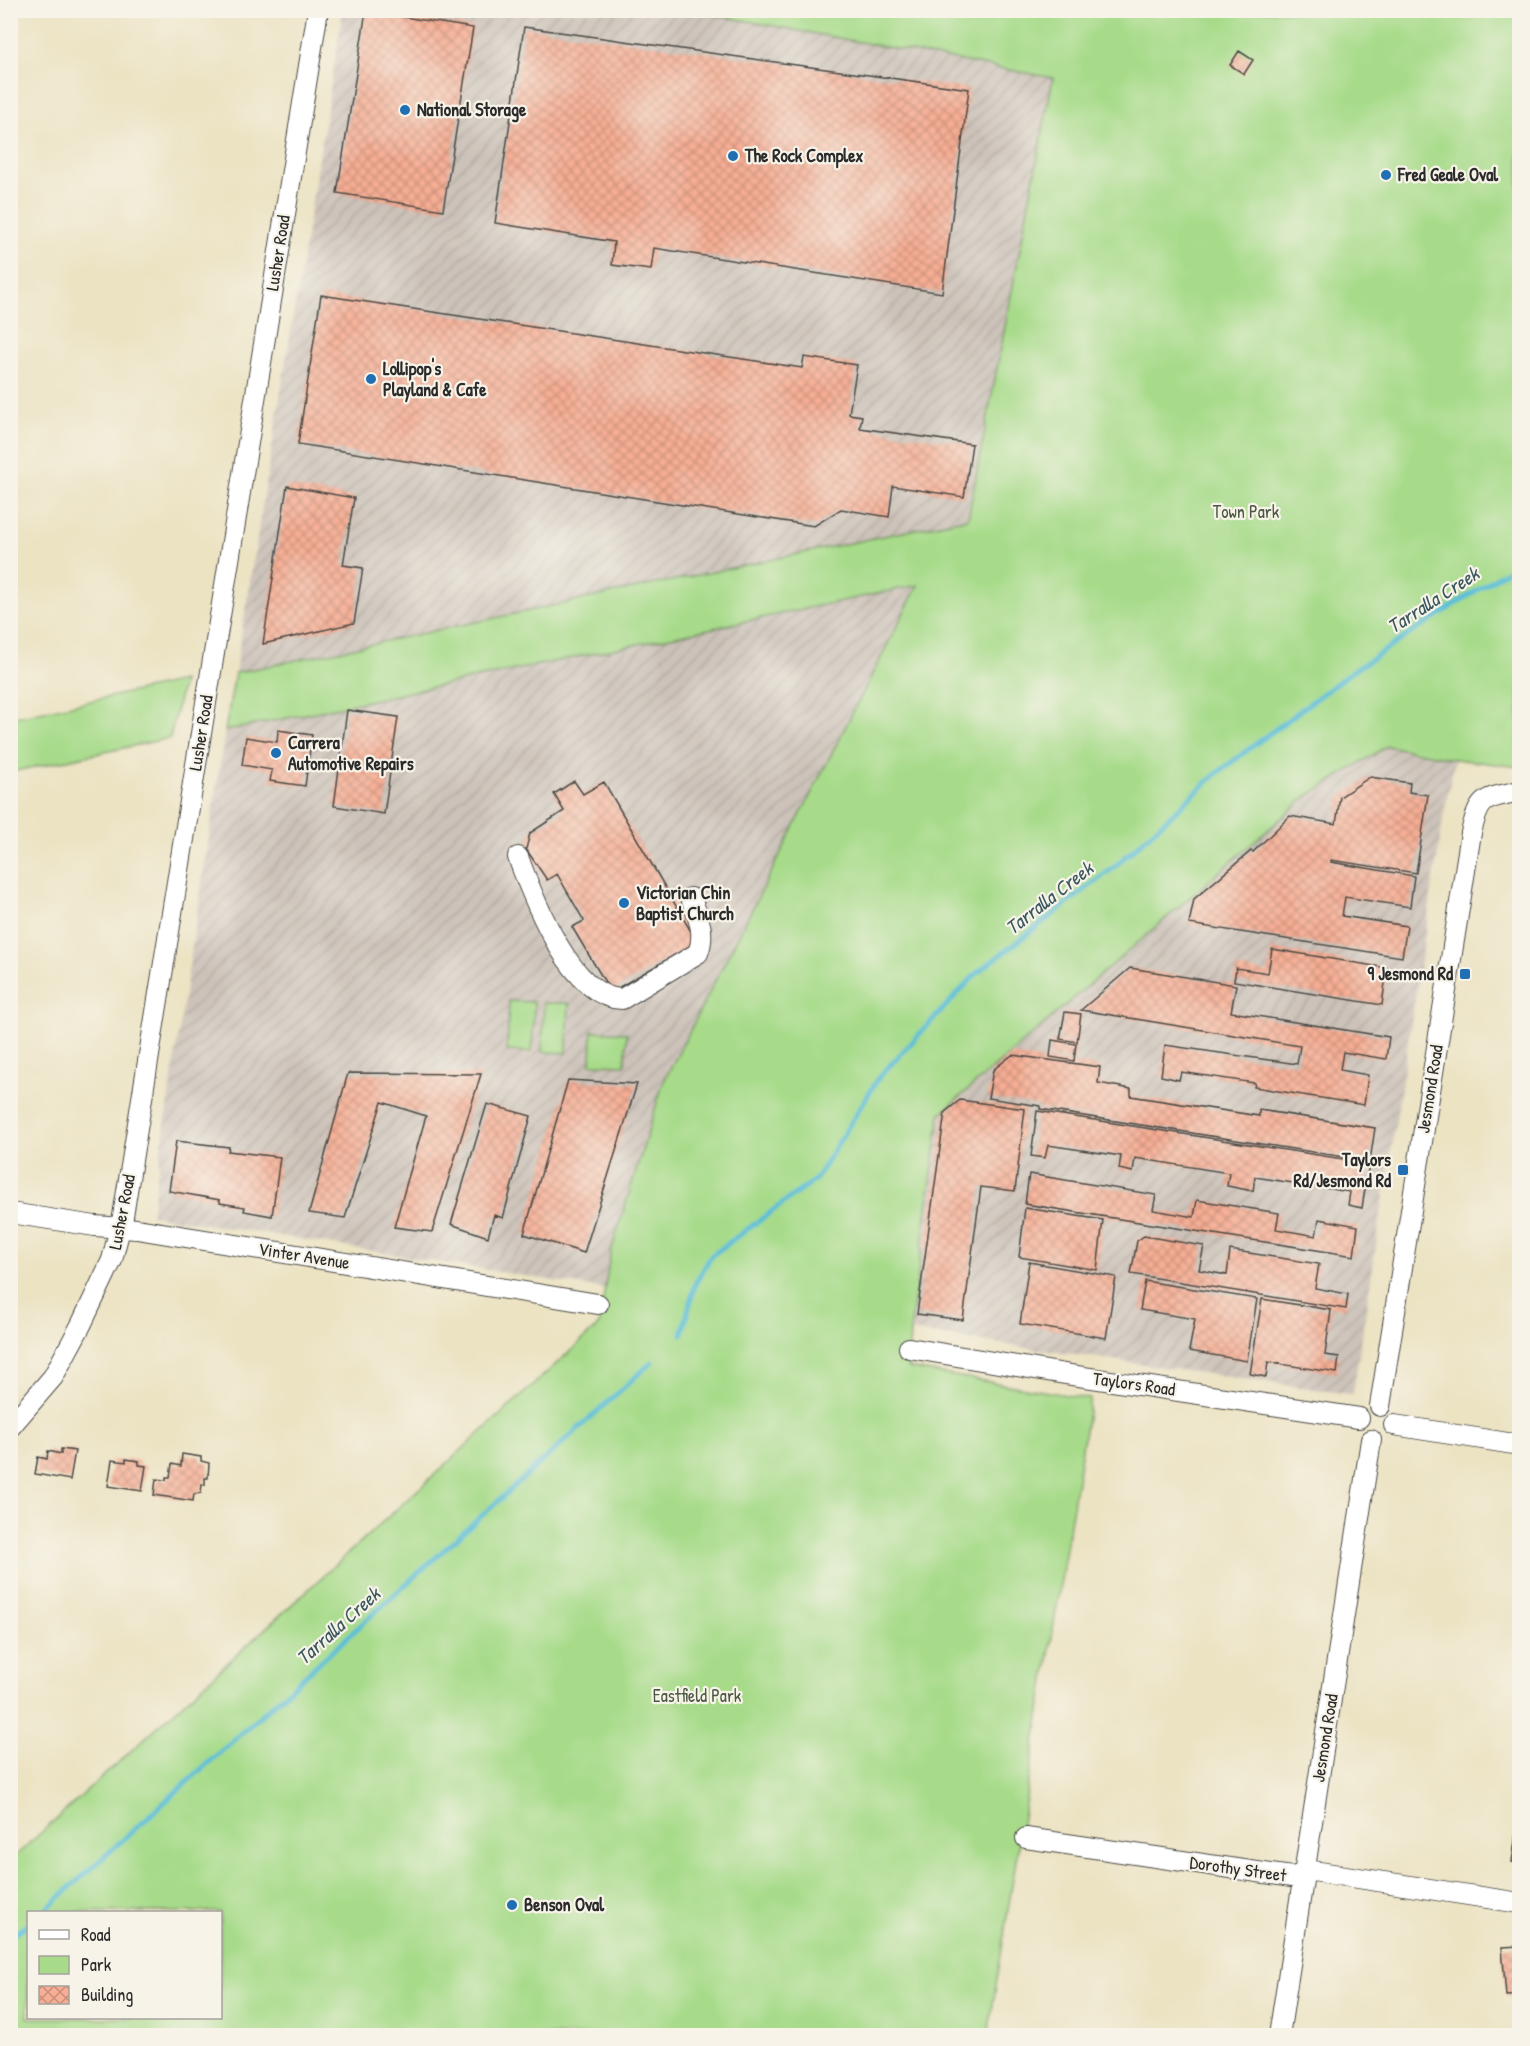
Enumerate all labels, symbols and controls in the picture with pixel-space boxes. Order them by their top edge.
place label: National Storage [417,97,527,123]
marker: National Storage [398,103,412,117]
place label: The Rock Complex [744,143,863,169]
marker: The Rock Complex [726,149,740,163]
place label: Fred Geale Oval [1397,162,1499,187]
marker: Fred Geale Oval [1379,168,1393,182]
street label: Lusher Road [259,213,296,292]
place label: Lollipop's Playland & Cafe [383,356,487,403]
marker: Lollipop's Playland & Cafe [364,372,378,386]
park label: Town Park [1213,499,1280,524]
water label: Tarralla Creek [1382,559,1485,639]
street label: Lusher Road [182,693,219,772]
place label: Carrera Automotive Repairs [288,730,414,777]
marker: Carrera Automotive Repairs [269,746,283,760]
water label: Tarralla Creek [999,854,1099,940]
place label: Victorian Chin Baptist Church [636,880,734,927]
marker: Victorian Chin Baptist Church [617,896,631,910]
place label: 9 Jesmond Rd [1368,961,1453,986]
marker: 9 Jesmond Rd [1458,967,1472,981]
street label: Jesmond Road [1410,1043,1449,1135]
place label: Taylors Rd/Jesmond Rd [1293,1147,1391,1193]
marker: Taylors Rd/Jesmond Rd [1396,1163,1410,1177]
street label: Lusher Road [102,1172,141,1252]
street label: Vinter Avenue [257,1236,352,1275]
street label: Taylors Road [1091,1365,1177,1402]
water label: Tarralla Creek [290,1580,387,1671]
park label: Eastfield Park [653,1683,742,1708]
street label: Jesmond Road [1305,1692,1344,1784]
street label: Dorothy Street [1188,1849,1289,1888]
place label: Benson Oval [524,1892,605,1917]
marker: Benson Oval [505,1898,519,1912]
legend [27,1911,222,2019]
text: Road [81,1922,111,1947]
text: Park [81,1952,112,1977]
text: Building [81,1982,133,2007]

